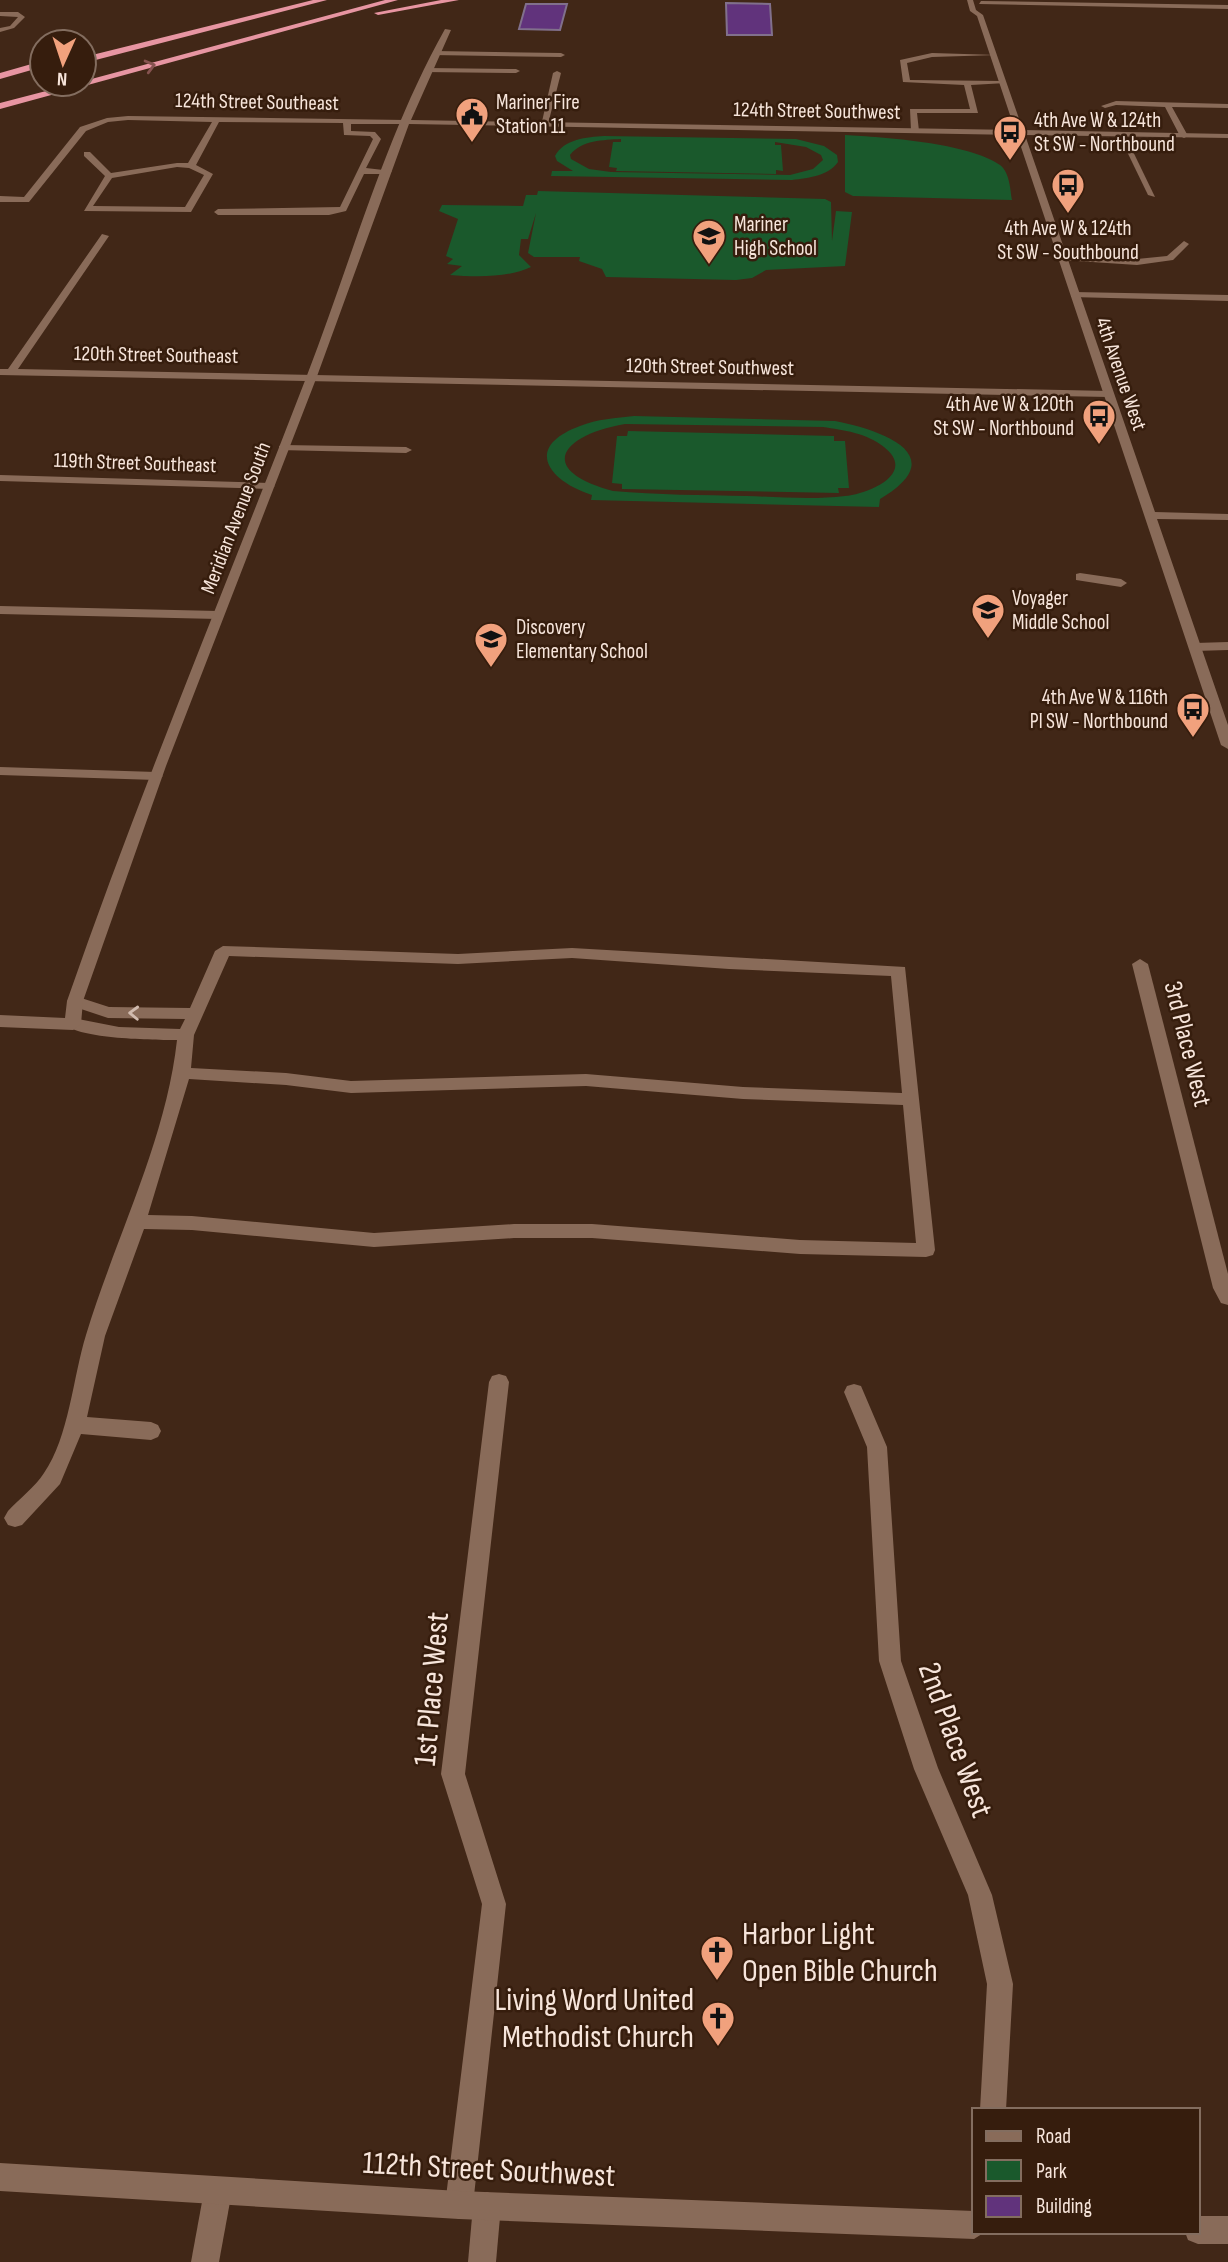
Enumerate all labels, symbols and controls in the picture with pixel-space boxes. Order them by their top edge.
north arrow [28,28,98,98]
one-way arrow [144,60,156,74]
text: N [57,67,68,90]
street label: 124th Street Southeast [175,88,339,116]
place label: Mariner Fire Station 11 [496,90,580,139]
public building icon: Mariner Fire Station 11 [453,95,491,144]
street label: 124th Street Southwest [733,97,901,125]
place label: 4th Ave W & 124th St SW - Northbound [1034,108,1175,157]
bus stop icon: 4th Ave W & 124th St SW - Northbound [991,113,1029,162]
bus stop icon: 4th Ave W & 124th St SW - Southbound [1049,166,1087,215]
place label: Mariner High School [734,212,817,261]
place label: 4th Ave W & 124th St SW - Southbound [997,216,1139,265]
school or university icon: Mariner High School [690,217,728,266]
street label: 4th Avenue West [1090,314,1152,434]
street label: 120th Street Southeast [74,341,238,369]
street label: 120th Street Southwest [626,353,794,381]
place label: 4th Ave W & 120th St SW - Northbound [933,392,1074,441]
bus stop icon: 4th Ave W & 120th St SW - Northbound [1080,397,1118,446]
street label: Meridian Avenue South [196,439,276,597]
street label: 119th Street Southeast [53,448,217,478]
place label: Voyager Middle School [1012,586,1109,635]
school or university icon: Voyager Middle School [969,591,1007,640]
place label: Discovery Elementary School [516,615,648,664]
school or university icon: Discovery Elementary School [472,620,510,669]
place label: 4th Ave W & 116th Pl SW - Northbound [1030,685,1168,734]
bus stop icon: 4th Ave W & 116th Pl SW - Northbound [1174,690,1212,739]
street label: 3rd Place West [1156,978,1218,1110]
one-way arrow [129,1005,140,1020]
street label: 1st Place West [406,1610,458,1768]
street label: 2nd Place West [909,1657,1001,1823]
place label: Harbor Light Open Bible Church [742,1915,938,1991]
church icon: Harbor Light Open Bible Church [698,1933,736,1982]
place label: Living Word United Methodist Church [494,1981,694,2057]
church icon: Living Word United Methodist Church [699,1999,737,2048]
legend [972,2108,1200,2234]
text: Road [1036,2124,1071,2149]
street label: 112th Street Southwest [362,2144,616,2196]
text: Park [1036,2159,1067,2184]
text: Building [1036,2194,1092,2219]

